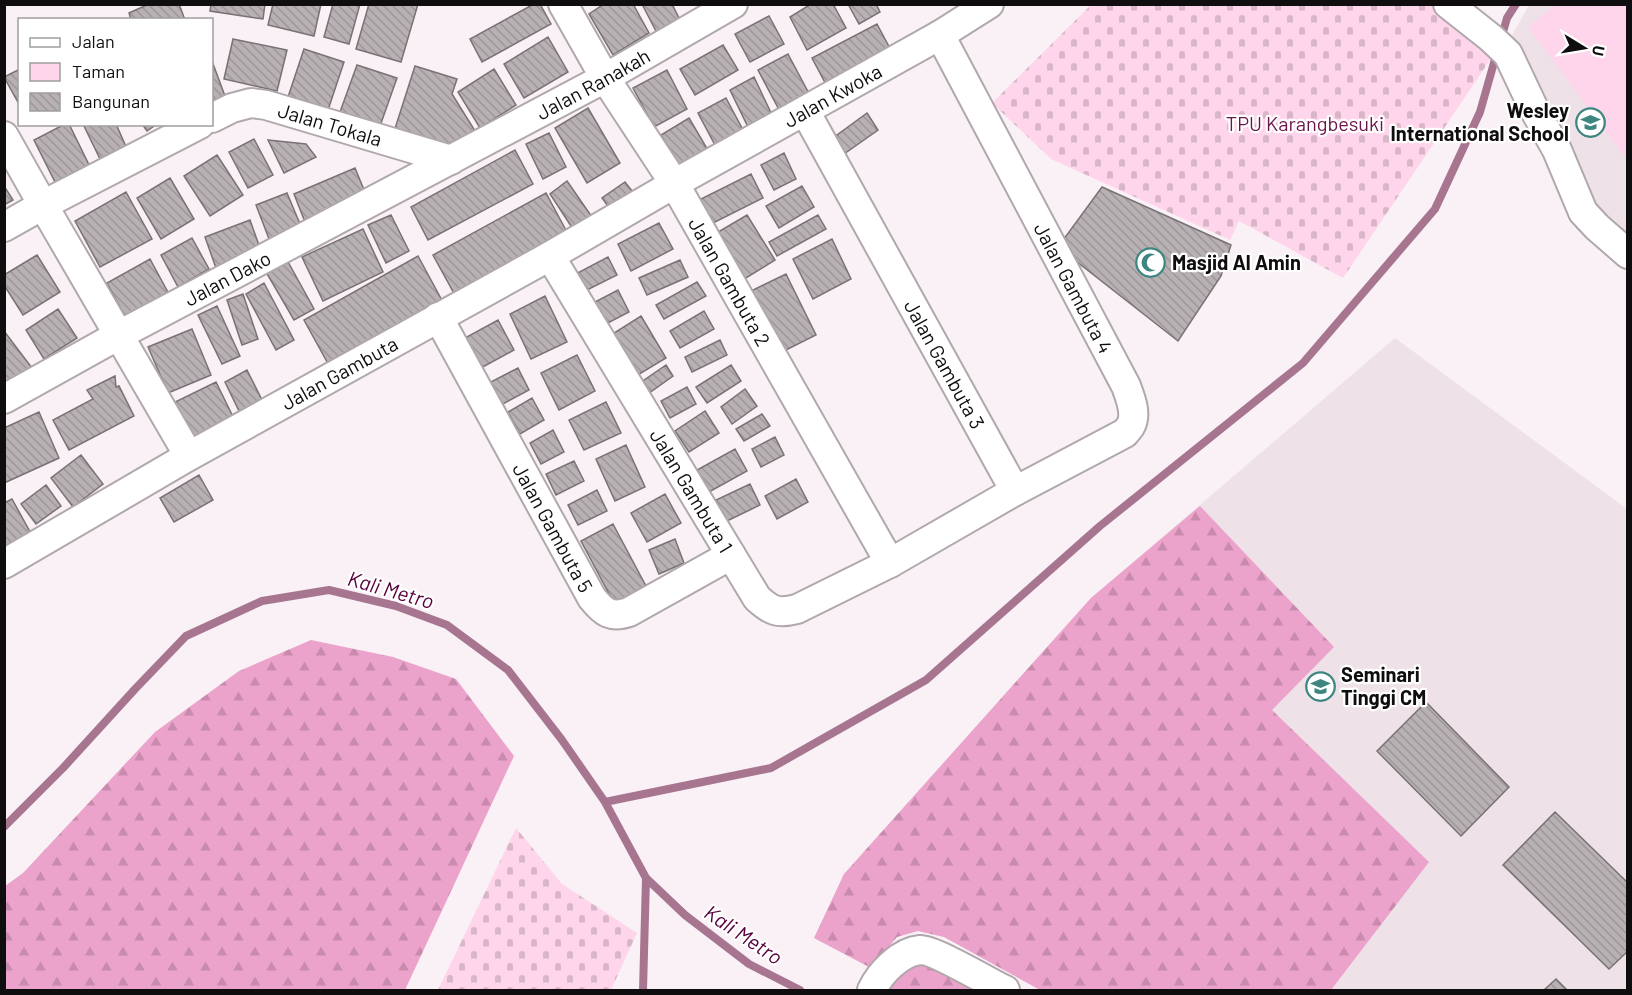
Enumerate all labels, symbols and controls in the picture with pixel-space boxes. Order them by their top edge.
legend [18,18,213,126]
north arrow [1554,18,1614,78]
text: Jalan [72,30,115,52]
street label: Jalan Ranakah [532,43,654,124]
text: U [1589,44,1610,58]
street label: Jalan Kwoka [779,58,886,132]
text: Taman [72,60,125,82]
text: Bangunan [72,90,150,112]
street label: Jalan Tokala [275,97,385,151]
place label: Wesley International School [1391,98,1569,145]
school or university icon: Wesley International School [1574,106,1606,138]
park label: TPU Karangbesuki [1226,111,1384,135]
street label: Jalan Gambuta 2 [684,213,776,350]
street label: Jalan Gambuta 4 [1029,218,1118,357]
street label: Jalan Dako [180,245,275,310]
mosque icon: Masjid Al Amin [1135,246,1167,278]
place label: Masjid Al Amin [1172,250,1301,274]
street label: Jalan Gambuta 3 [900,295,990,433]
street label: Jalan Gambuta [277,331,402,415]
street label: Jalan Gambuta 1 [645,424,739,557]
street label: Jalan Gambuta 5 [508,459,598,596]
water label: Kali Metro [345,565,437,613]
place label: Seminari Tinggi CM [1341,662,1426,709]
school or university icon: Seminari Tinggi CM [1304,670,1336,702]
water label: Kali Metro [700,899,788,969]

